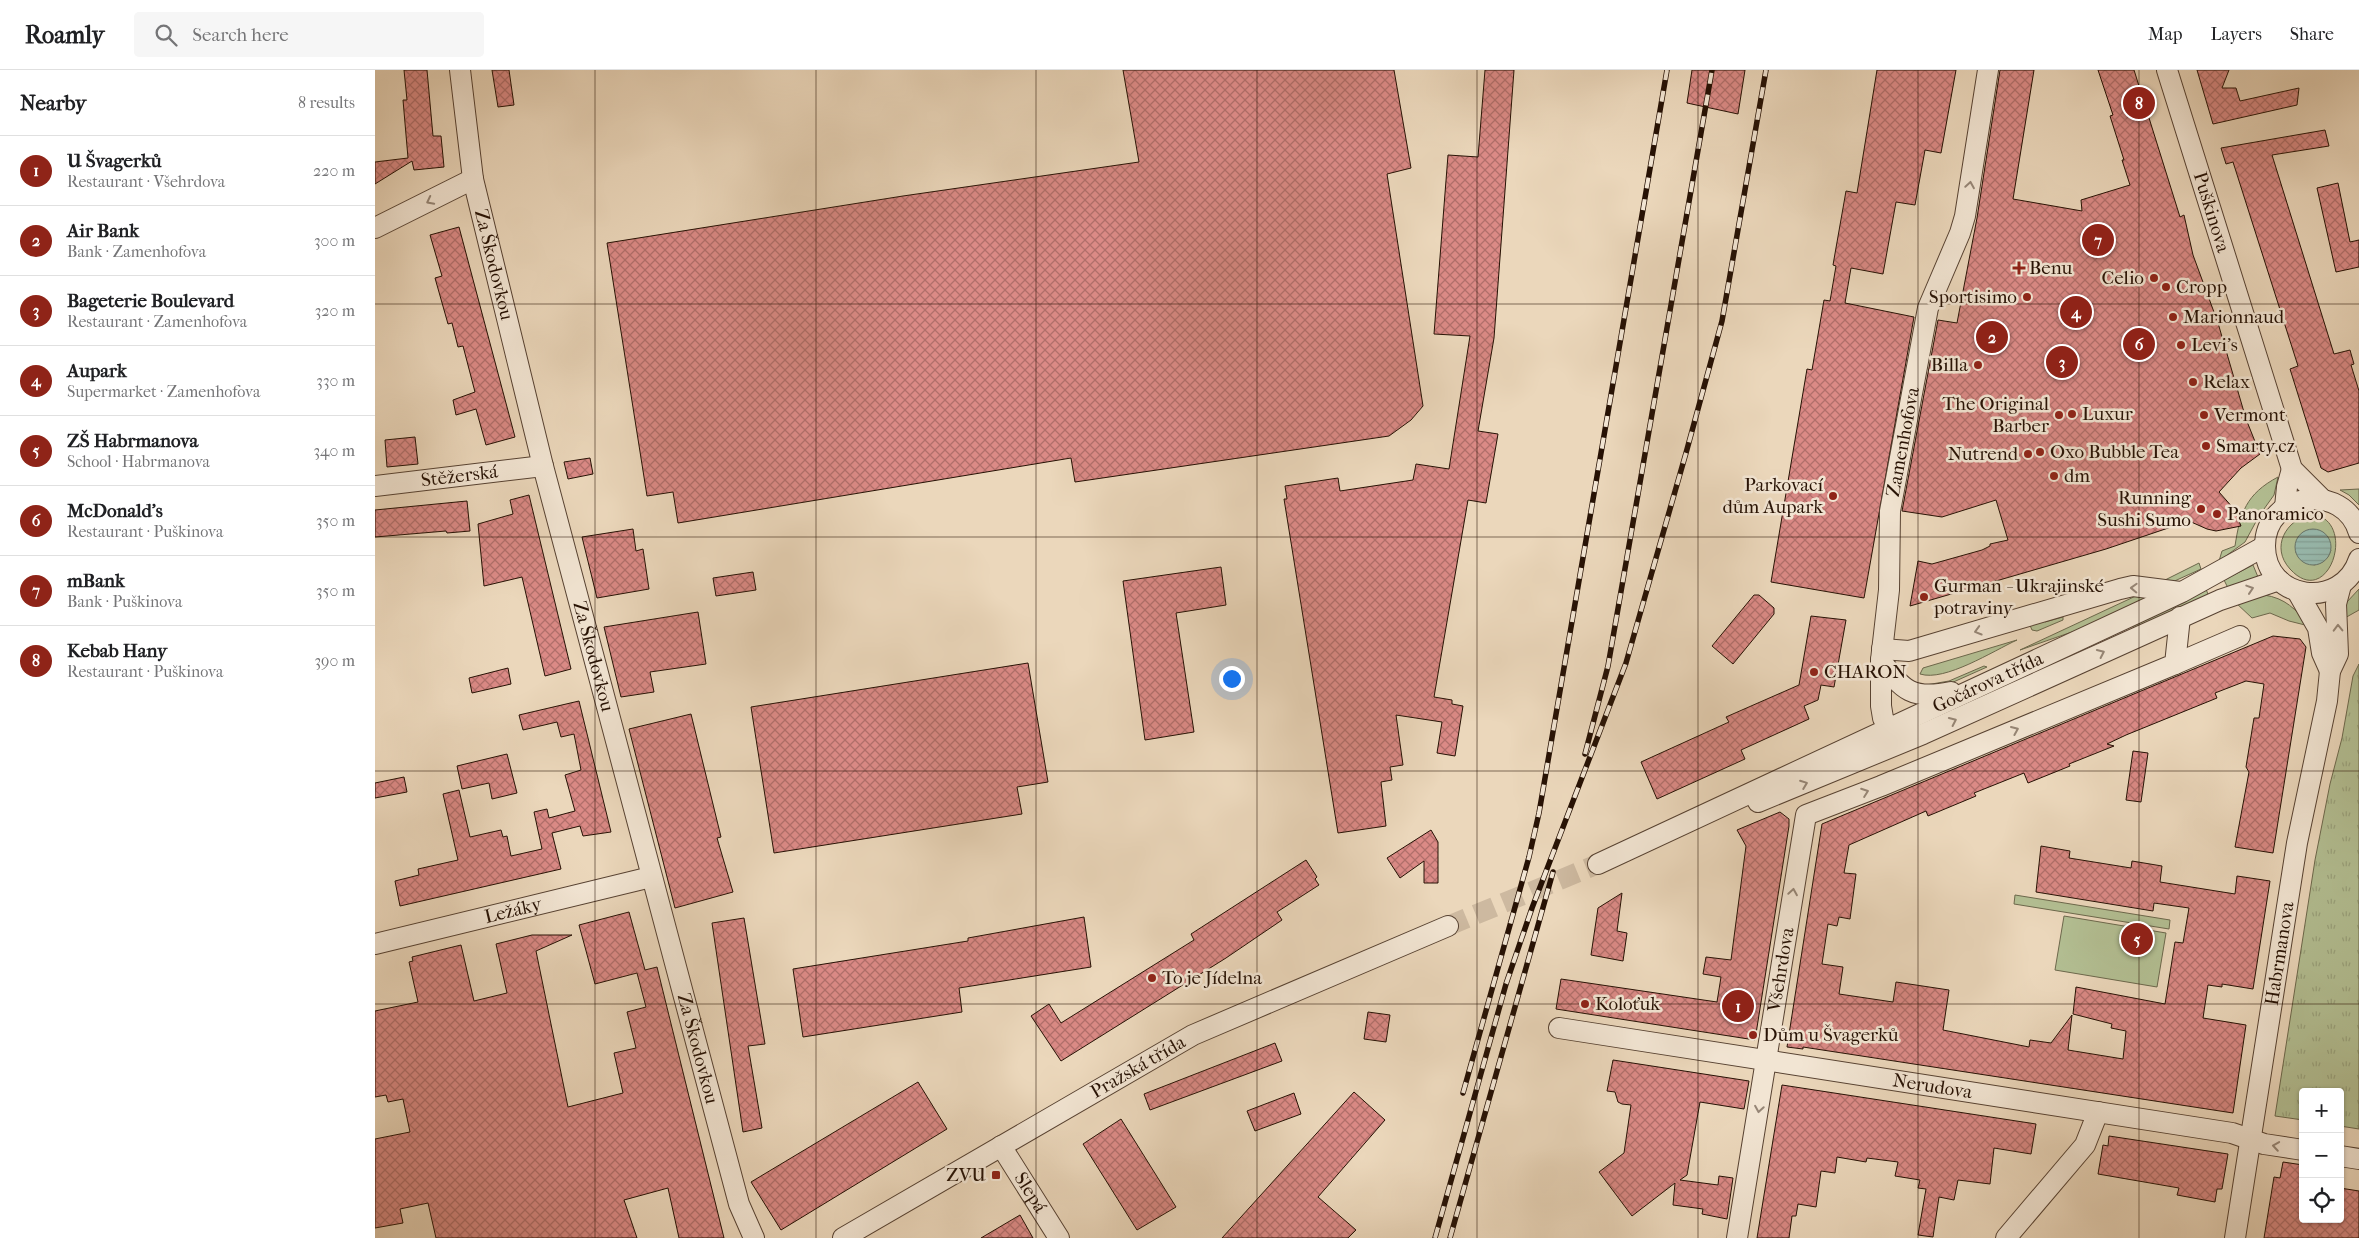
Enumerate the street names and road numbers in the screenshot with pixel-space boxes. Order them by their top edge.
street label: Puškinova [2189,169,2235,255]
street label: Za Škodovkou [470,207,518,323]
street label: Zamenhofova [1882,385,1924,499]
street label: Stěžerská [420,460,499,491]
street label: Za Škodovkou [568,599,619,714]
street label: Gočárova třída [1929,647,2047,718]
street label: Ležáky [482,893,545,928]
street label: Habrmanova [2261,900,2299,1007]
street label: Všehrdova [1763,926,1799,1014]
street label: Za Škodovkou [673,991,723,1106]
street label: Pražská třída [1087,1031,1189,1103]
street label: Nerudova [1891,1069,1974,1103]
street label: Slepá [1009,1168,1051,1217]

